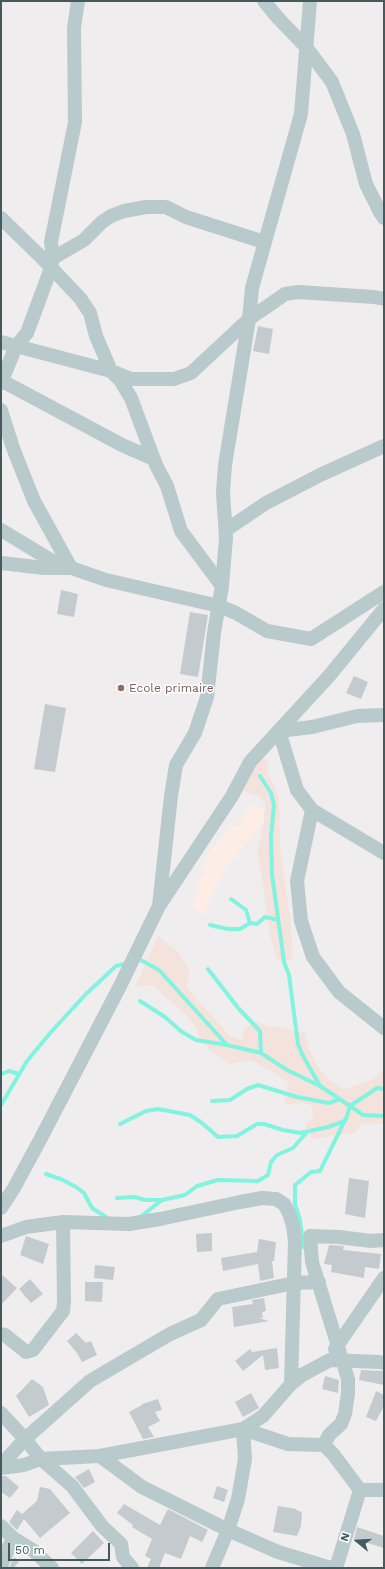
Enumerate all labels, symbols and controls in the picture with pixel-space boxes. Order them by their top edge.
place label: Ecole primaire [129,681,214,695]
marker: Ecole primaire [116,683,126,693]
north arrow [337,1521,377,1561]
text: N [338,1531,353,1543]
scale bar [10,1535,112,1561]
text: 50 m [15,1543,45,1557]

